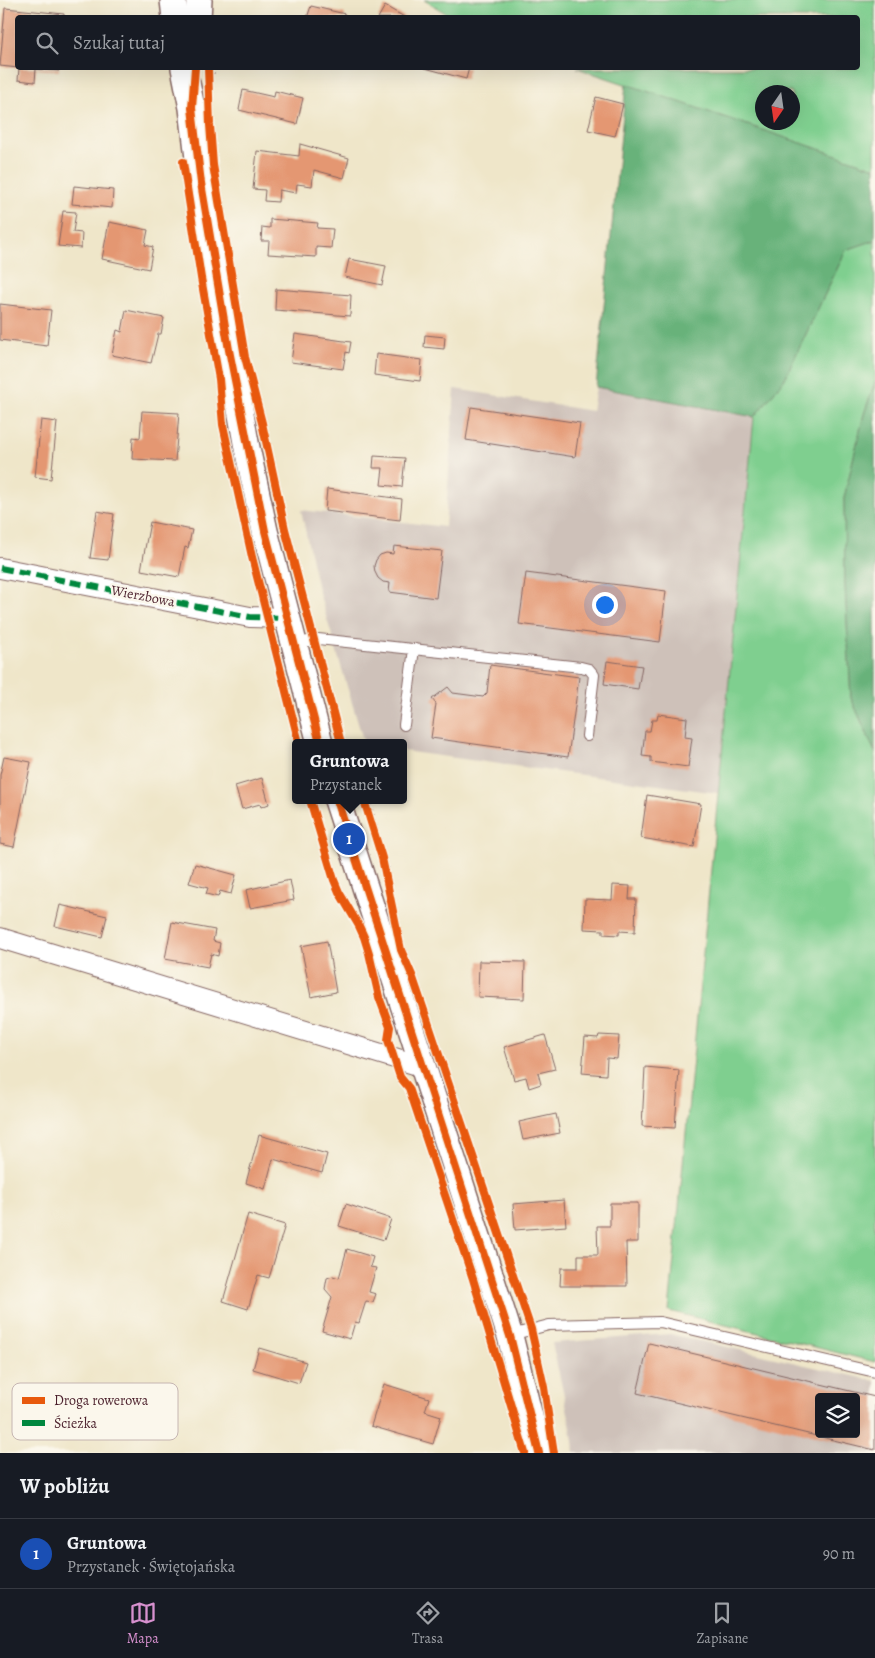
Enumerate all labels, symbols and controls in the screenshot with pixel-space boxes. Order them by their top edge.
search box [15,15,860,70]
icon: search [33,29,61,57]
text: Szukaj tutaj [73,30,165,56]
north arrow [755,85,800,130]
street label: Wierzbowa [109,580,177,612]
your location [592,592,618,618]
popup [292,739,407,804]
text: Gruntowa [310,748,389,774]
text: Przystanek [310,774,382,796]
pin: 1 [333,820,365,858]
legend [12,1383,178,1440]
text: Droga rowerowa [54,1391,149,1410]
map controls [815,1393,860,1438]
button: layers [815,1393,860,1438]
text: Ścieżka [54,1414,97,1433]
text: W pobliżu [20,1472,109,1500]
text: Gruntowa [67,1530,147,1556]
text: 1 [33,1543,39,1565]
text: 90 m [823,1543,855,1565]
text: Przystanek · Świętojańska [67,1556,235,1578]
tab: Mapa [127,1599,159,1648]
tab: Trasa [412,1599,443,1648]
tab: Zapisane [696,1599,748,1648]

